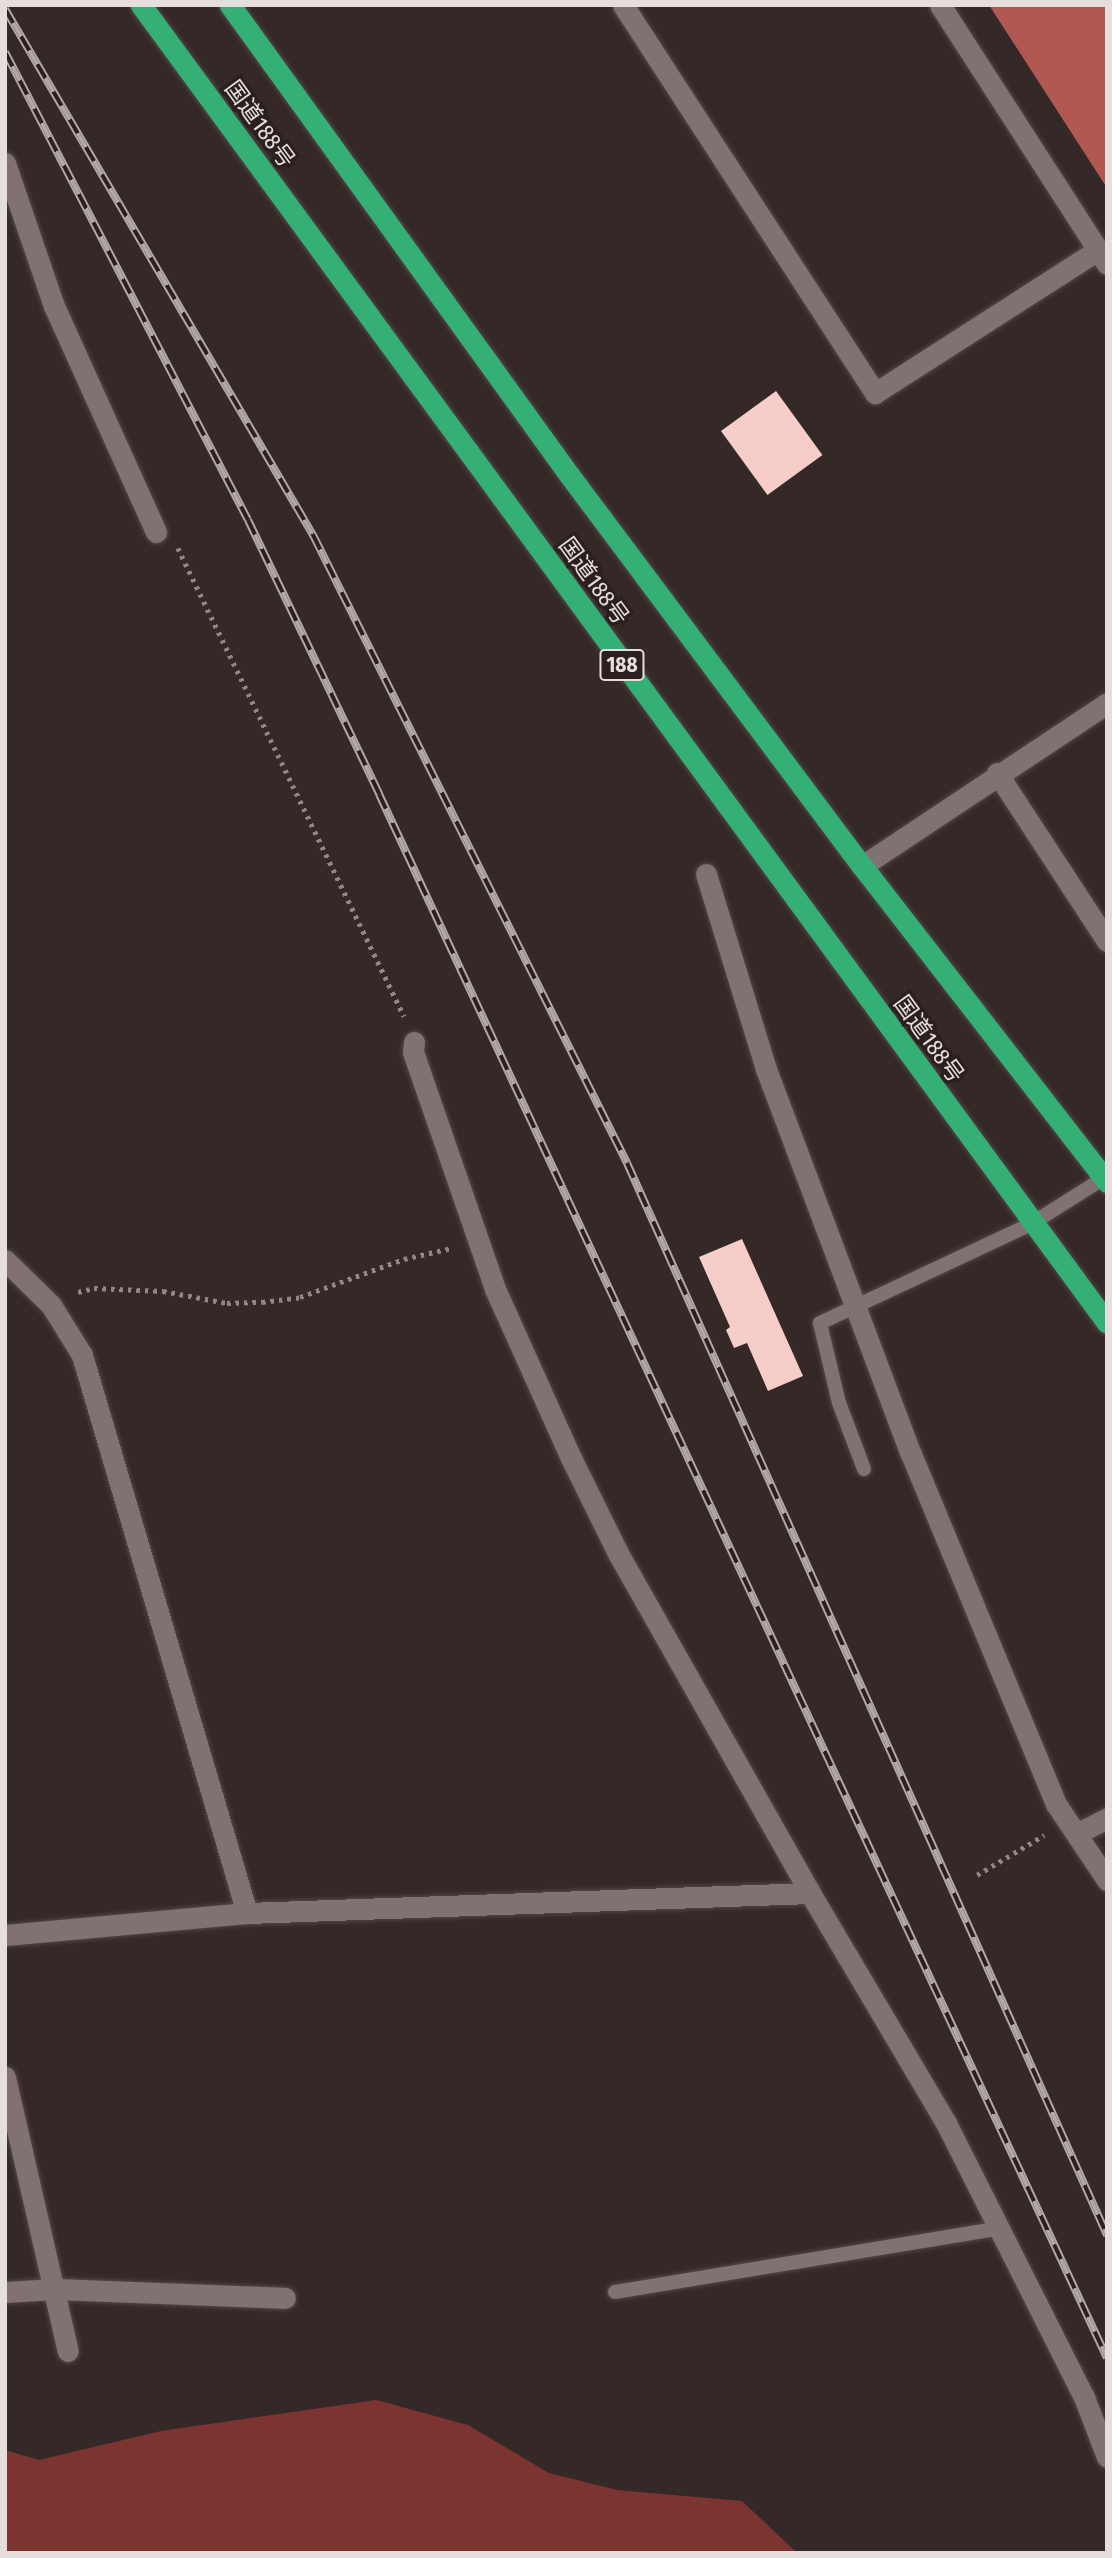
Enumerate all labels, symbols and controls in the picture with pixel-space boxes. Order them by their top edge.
street label: 国道188号 [219,75,301,173]
street label: 国道188号 [553,532,635,630]
road number: 188 [599,648,645,682]
street label: 国道188号 [888,990,970,1088]

